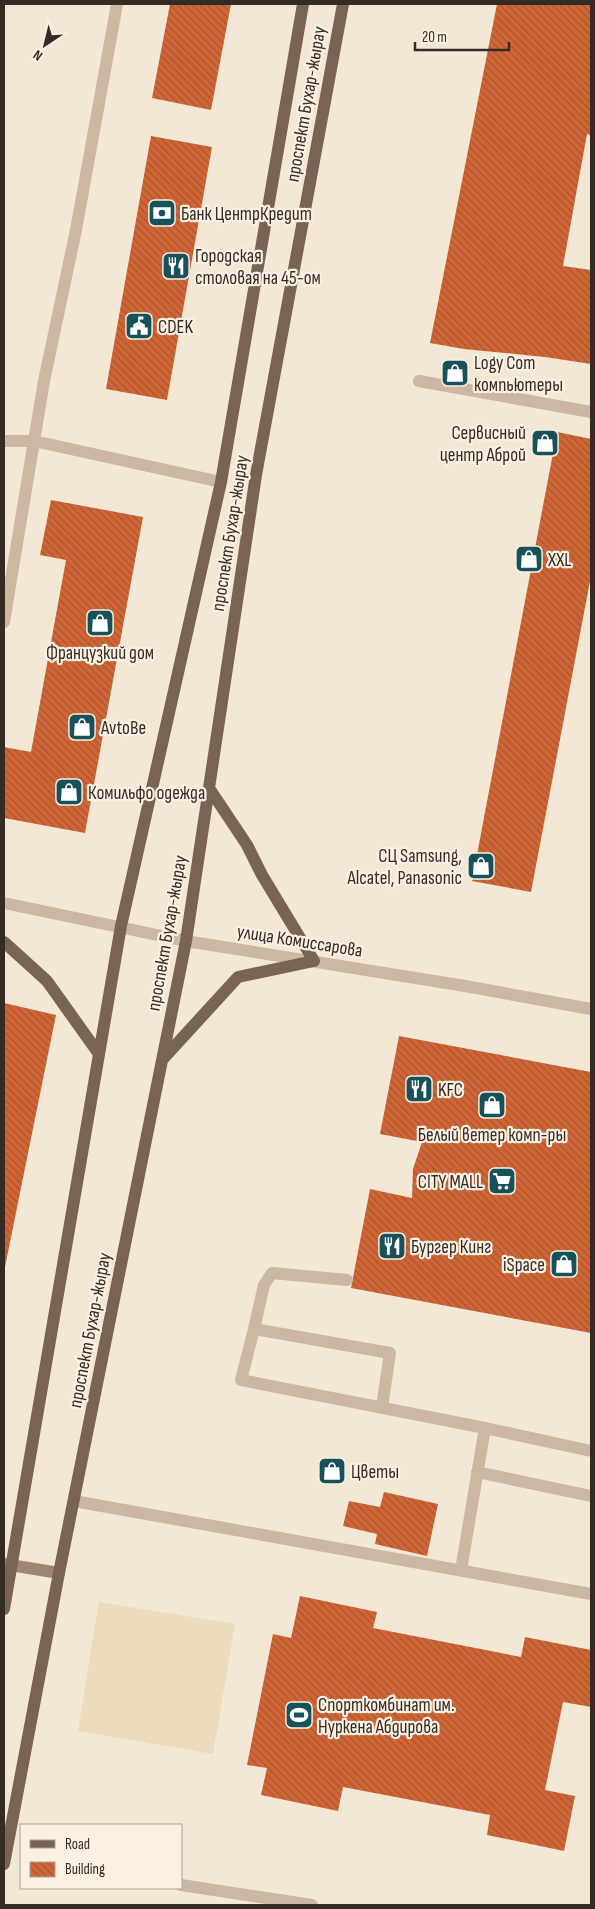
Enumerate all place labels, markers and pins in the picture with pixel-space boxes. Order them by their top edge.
bank icon: Банк ЦентрКредит [147,198,177,228]
place label: Банк ЦентрКредит [181,203,312,226]
place label: Городская столовая на 45-ом [195,245,321,290]
restaurant icon: Городская столовая на 45-ом [161,251,191,281]
public building icon: CDEK [124,311,154,341]
place label: CDEK [158,316,193,339]
place label: Logy Com компьютеры [474,352,563,397]
shop icon: Logy Com компьютеры [440,358,470,388]
place label: Сервисный центр Аброй [440,422,526,467]
shop icon: Сервисный центр Аброй [530,428,560,458]
shop icon: XXL [514,544,544,574]
place label: XXL [547,549,571,572]
shop icon: Французкий дом [85,608,115,638]
place label: Французкий дом [46,642,154,665]
shop icon: AvtoBe [67,712,97,742]
place label: AvtoBe [100,717,146,740]
shop icon: Комильфо одежда [54,777,84,807]
place label: Комильфо одежда [88,782,205,805]
place label: СЦ Samsung, Alcatel, Panasonic [346,845,462,890]
shop icon: СЦ Samsung, Alcatel, Panasonic [466,851,496,881]
restaurant icon: KFC [404,1074,434,1104]
place label: KFC [438,1079,463,1102]
shop icon: Белый ветер комп-ры [477,1090,507,1120]
place label: Белый ветер комп-ры [418,1124,566,1147]
supermarket icon: CITY MALL [487,1166,517,1196]
place label: CITY MALL [418,1171,483,1194]
restaurant icon: Бургер Кинг [377,1231,407,1261]
place label: Бургер Кинг [411,1236,491,1259]
shop icon: iSpace [549,1249,579,1279]
place label: iSpace [503,1254,545,1277]
shop icon: Цветы [317,1456,347,1486]
place label: Цветы [351,1461,399,1484]
place label: Спорткомбинат им. Нуркена Абдирова [318,1694,454,1739]
sports icon: Спорткомбинат им. Нуркена Абдирова [284,1700,314,1730]

